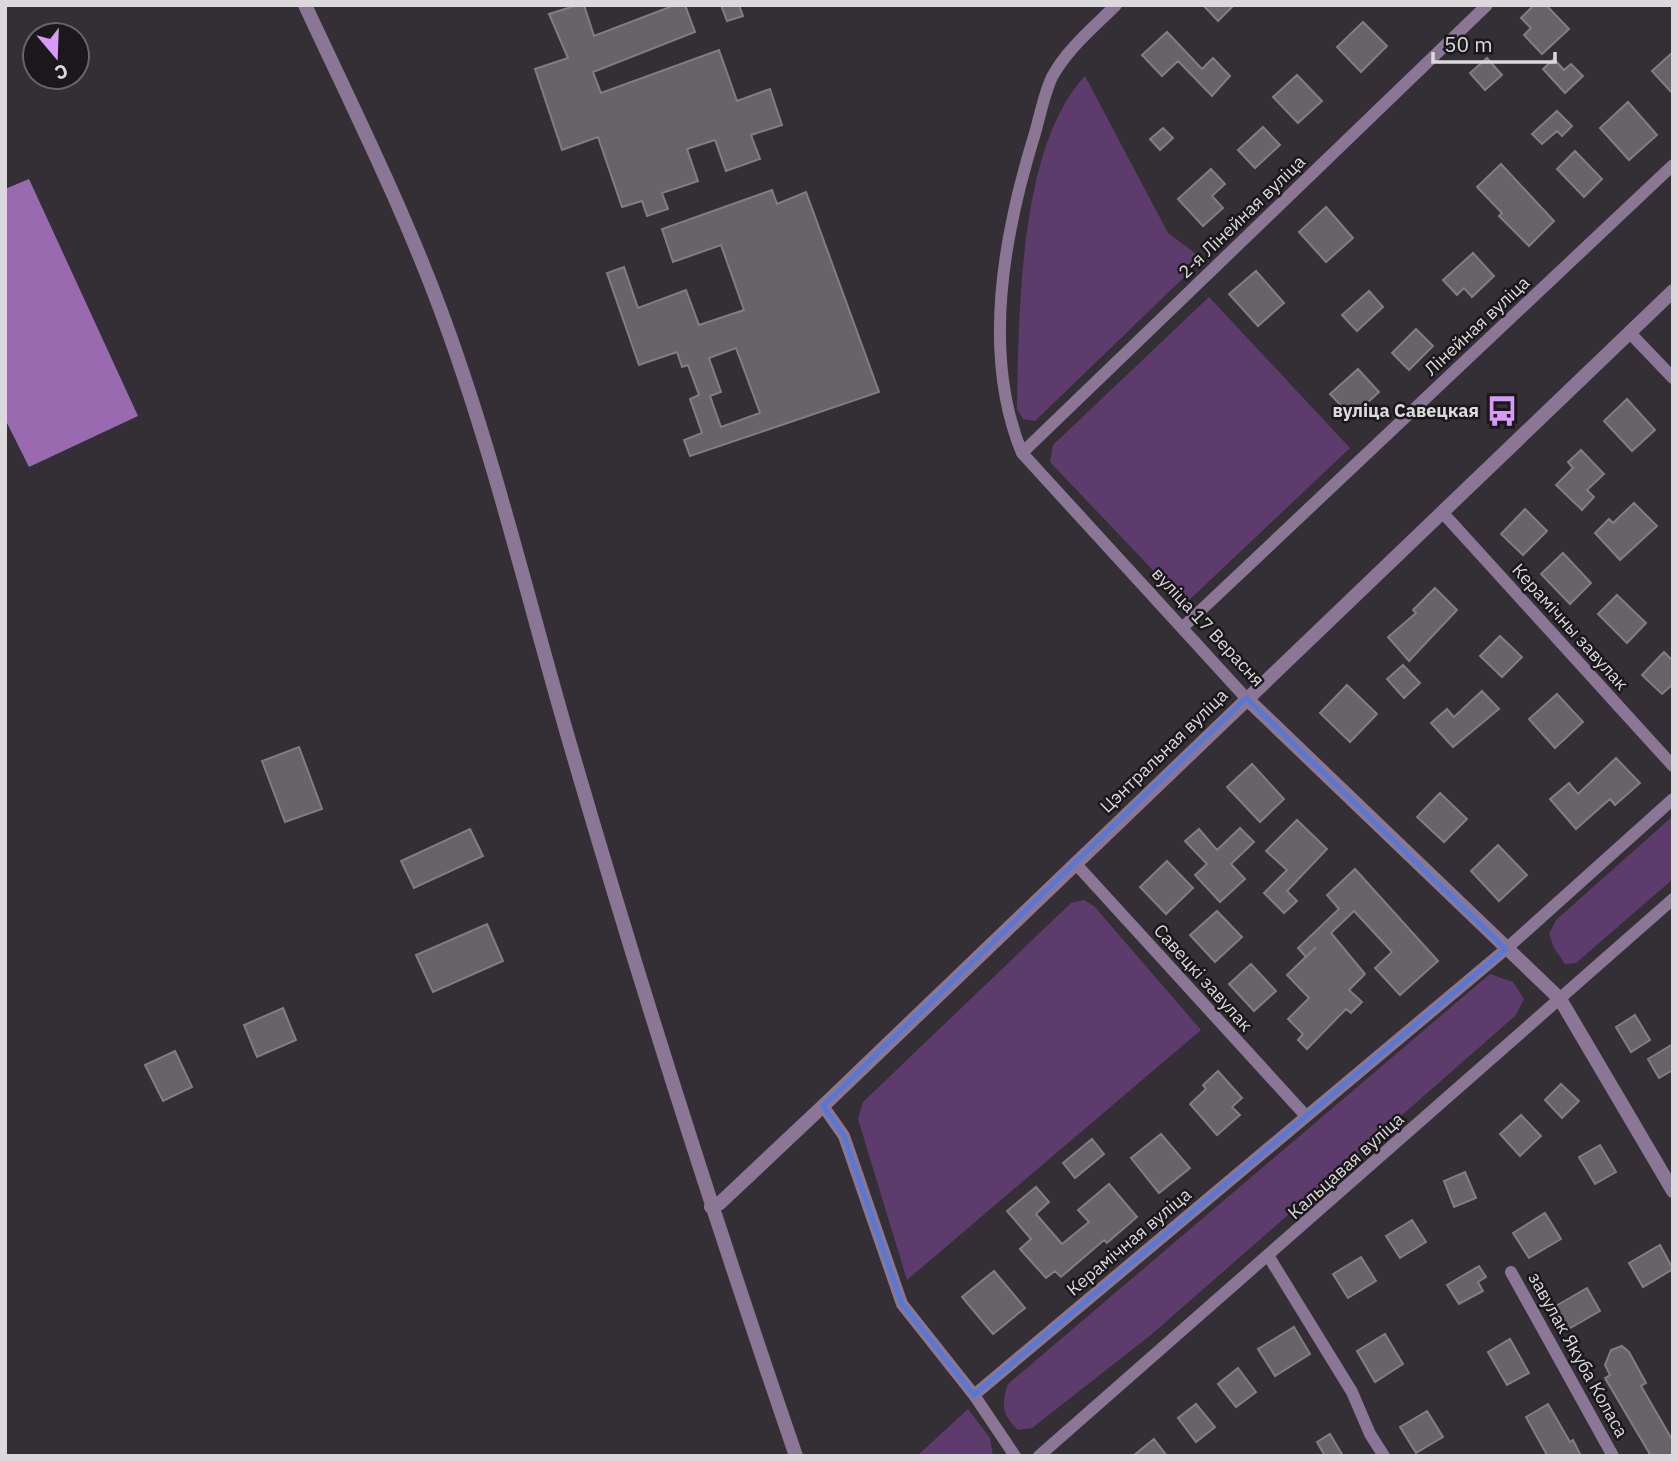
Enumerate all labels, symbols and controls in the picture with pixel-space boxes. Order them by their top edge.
north arrow [21,21,91,91]
scale bar [1433,21,1556,65]
text: 50 m [1444,30,1493,58]
text: С [52,59,71,85]
street label: 2-я Лінейная вуліца [1173,150,1310,283]
street label: Лінейная вуліца [1419,271,1534,380]
bus stop icon: вуліца Савецкая [1485,394,1519,428]
place label: вуліца Савецкая [1332,399,1479,422]
street label: Керамічны завулак [1507,558,1633,695]
street label: вуліца 17 Верасня [1147,562,1270,691]
street label: Цэнтральная вуліца [1095,683,1233,818]
street label: Савецкі завулак [1149,919,1258,1036]
street label: Кальцавая вуліца [1283,1107,1409,1224]
street label: Керамічная вуліца [1062,1182,1196,1301]
street label: завулак Якуба Коласа [1523,1268,1634,1442]

